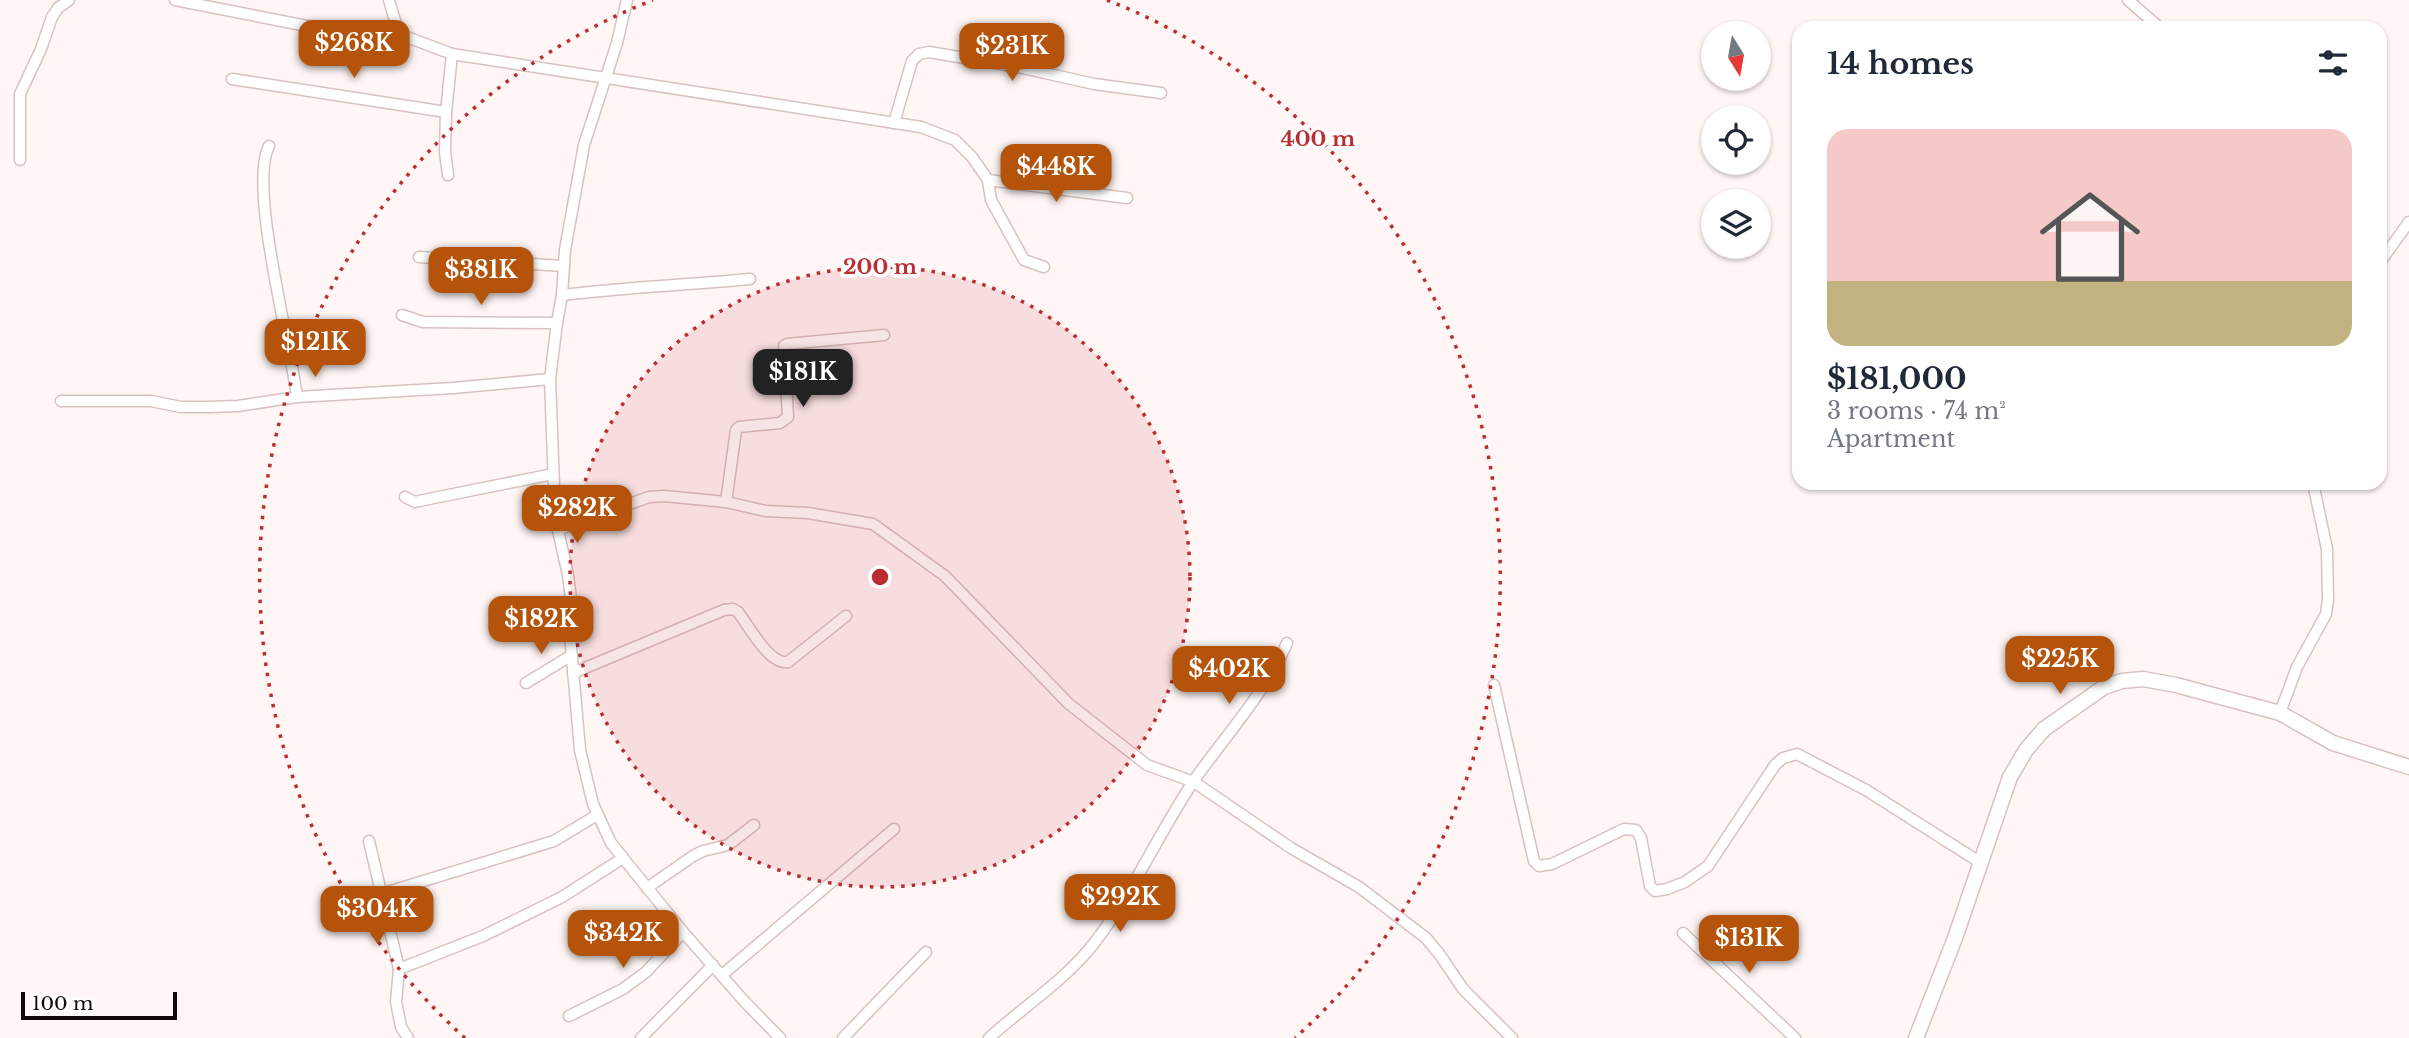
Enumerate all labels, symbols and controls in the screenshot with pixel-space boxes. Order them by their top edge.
pin: $268K [305,20,403,80]
north arrow [1701,21,1771,91]
map controls [1701,21,1771,259]
pin: $231K [963,24,1061,83]
text: $268K [315,29,393,57]
text: $231K [975,32,1049,60]
icon: filters [2314,44,2352,82]
text: 14 homes [1827,45,1974,82]
button: locate [1701,105,1771,175]
text: 400 m [1281,126,1355,152]
pin: $448K [1007,144,1105,204]
text: $448K [1017,153,1095,181]
icon: home [2027,174,2153,300]
button: layers [1701,189,1771,259]
pin: $381K [432,247,530,307]
text: 200 m [843,254,917,280]
text: $381K [444,256,518,284]
pin: $121K [266,320,364,379]
text: $121K [281,328,349,356]
pin: $181K [754,350,852,409]
text: $181K [769,358,837,386]
text: $181,000 [1827,360,1967,397]
text: 3 rooms · 74 m² [1827,397,2006,425]
text: Apartment [1827,425,1955,453]
pin: $282K [528,486,626,545]
text: $282K [538,494,616,522]
centre of rings [868,565,892,589]
pin: $182K [492,596,590,656]
text: $182K [504,605,578,633]
pin: $225K [2011,636,2109,696]
text: $225K [2021,645,2099,673]
pin: $402K [1180,646,1278,706]
text: $402K [1188,655,1270,683]
pin: $292K [1071,874,1169,934]
text: $292K [1080,883,1160,911]
pin: $304K [328,886,426,946]
text: $304K [336,895,418,923]
pin: $342K [574,911,672,970]
pin: $131K [1700,916,1798,975]
text: $342K [584,919,662,947]
text: $131K [1715,924,1783,952]
scale bar [21,989,177,1021]
text: 100 m [32,992,93,1015]

